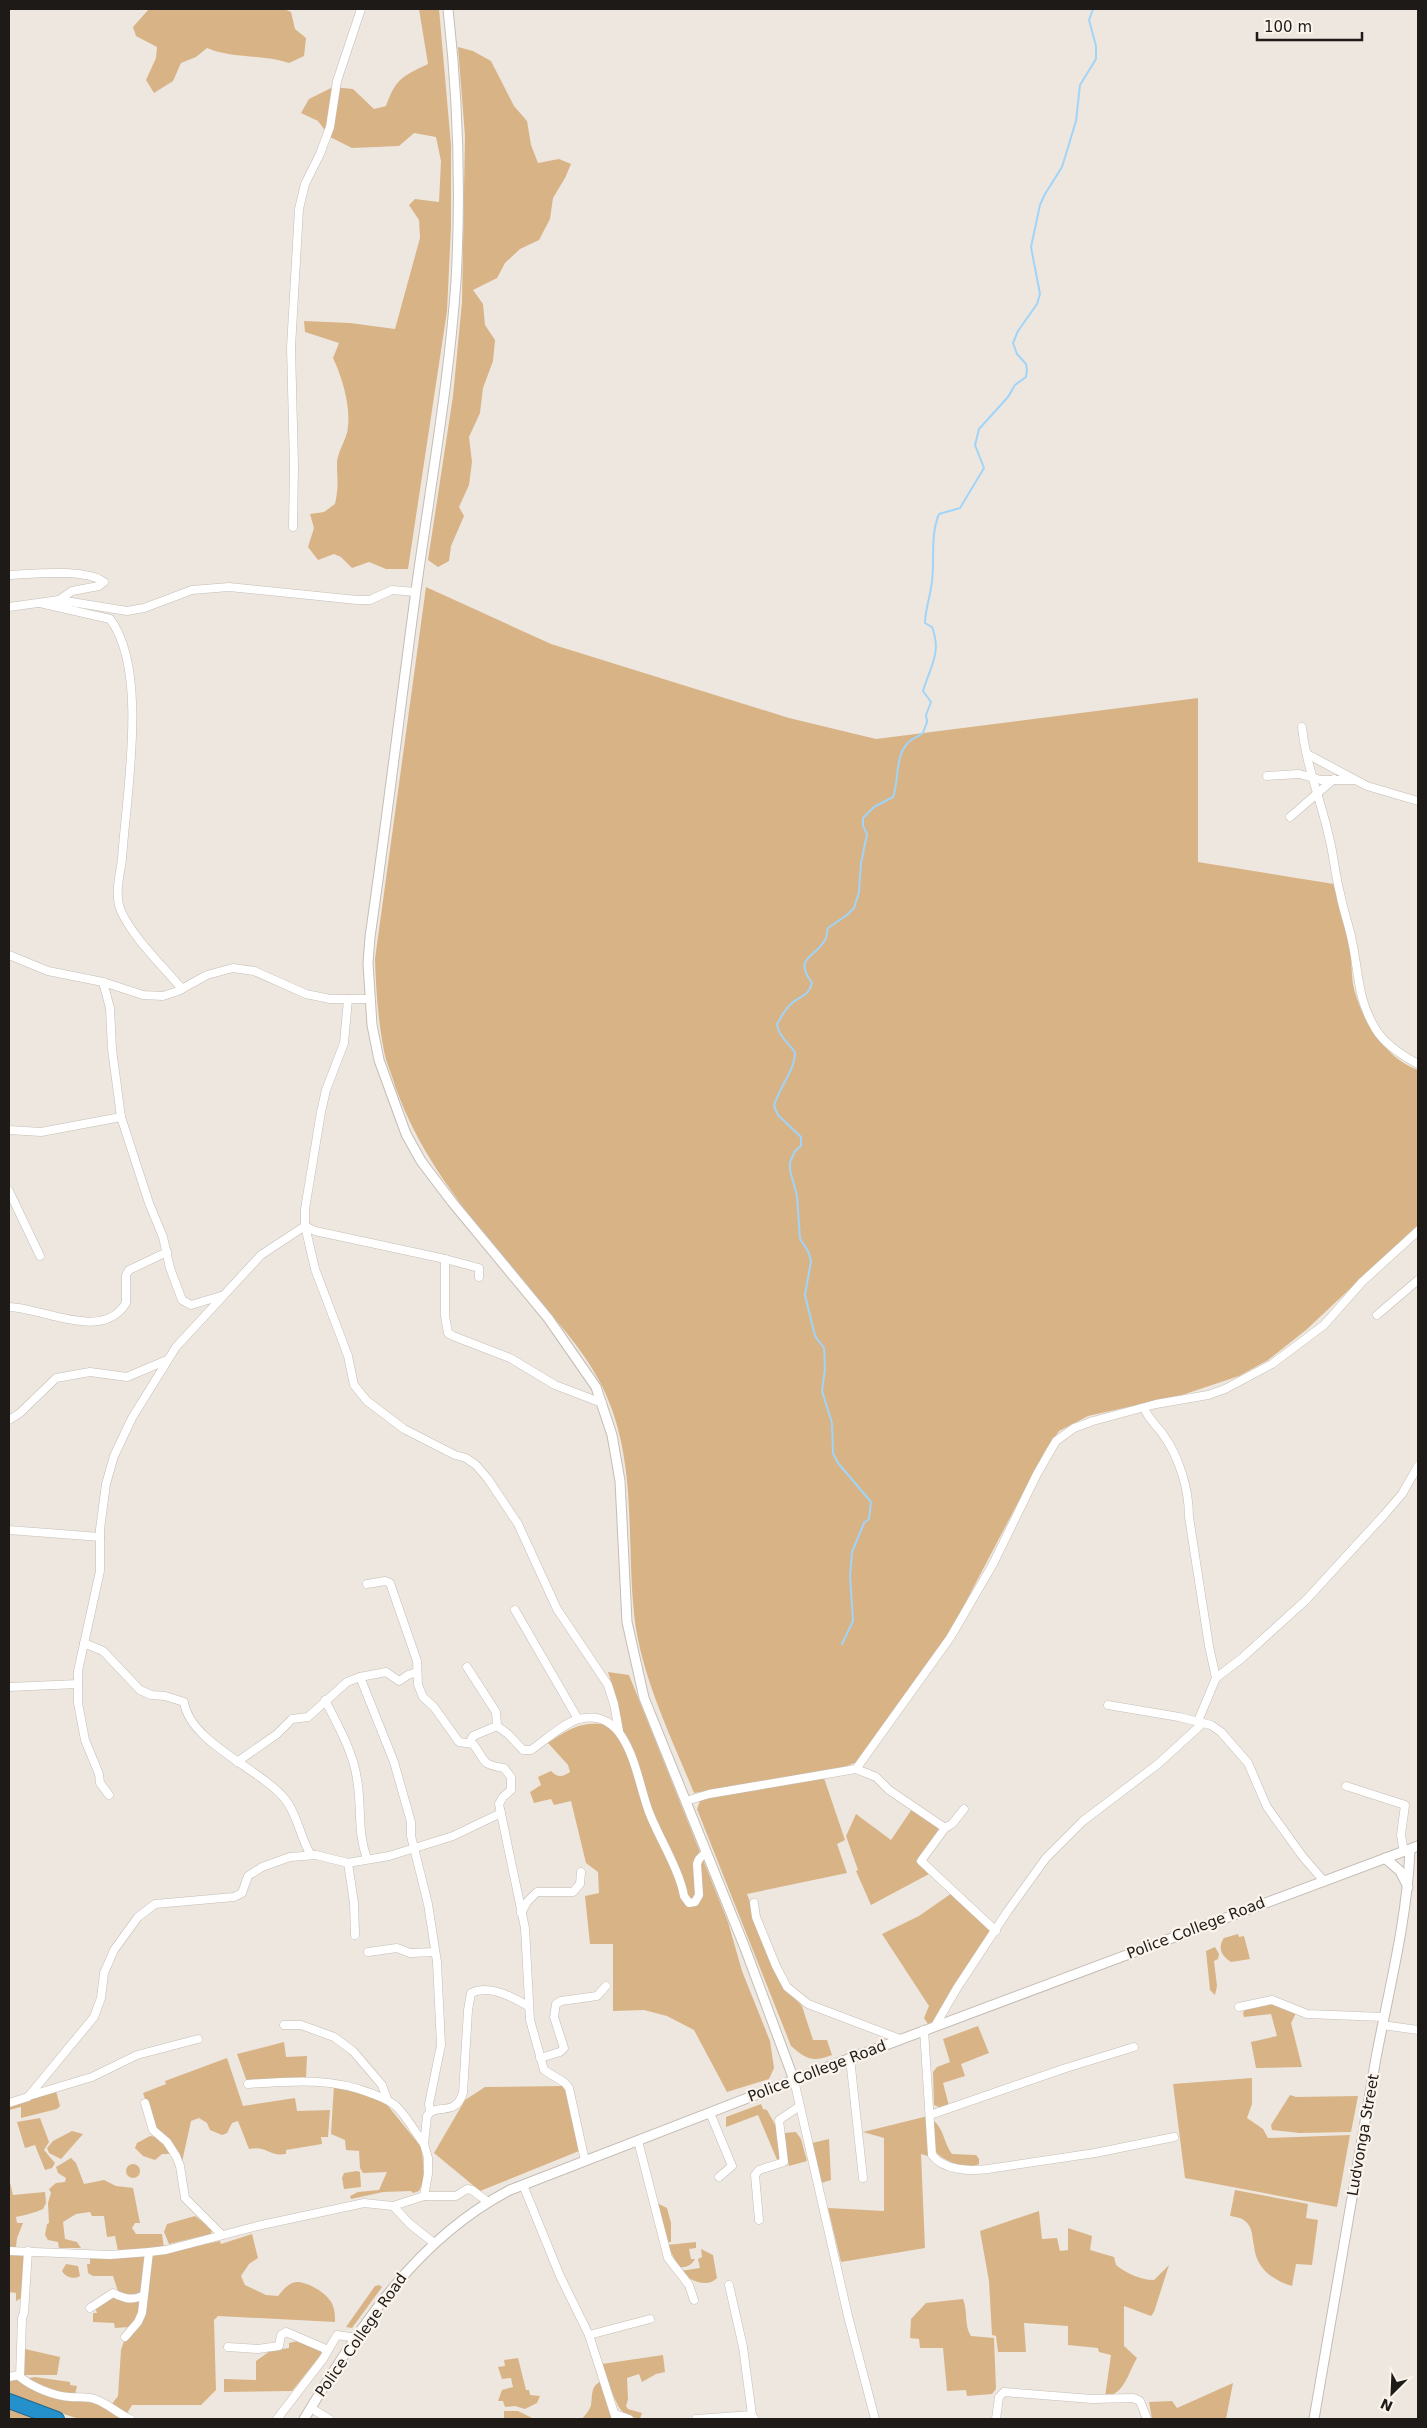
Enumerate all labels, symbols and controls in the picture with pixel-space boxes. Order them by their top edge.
scale bar [1257,10,1362,42]
text: 100 m [1264,18,1312,36]
street label: Police College Road [1124,1893,1268,1963]
street label: Police College Road [745,2036,889,2106]
street label: Ludvonga Street [1343,2072,1383,2197]
street label: Police College Road [312,2270,410,2400]
north arrow [1367,2368,1417,2418]
text: N [1378,2395,1395,2415]

